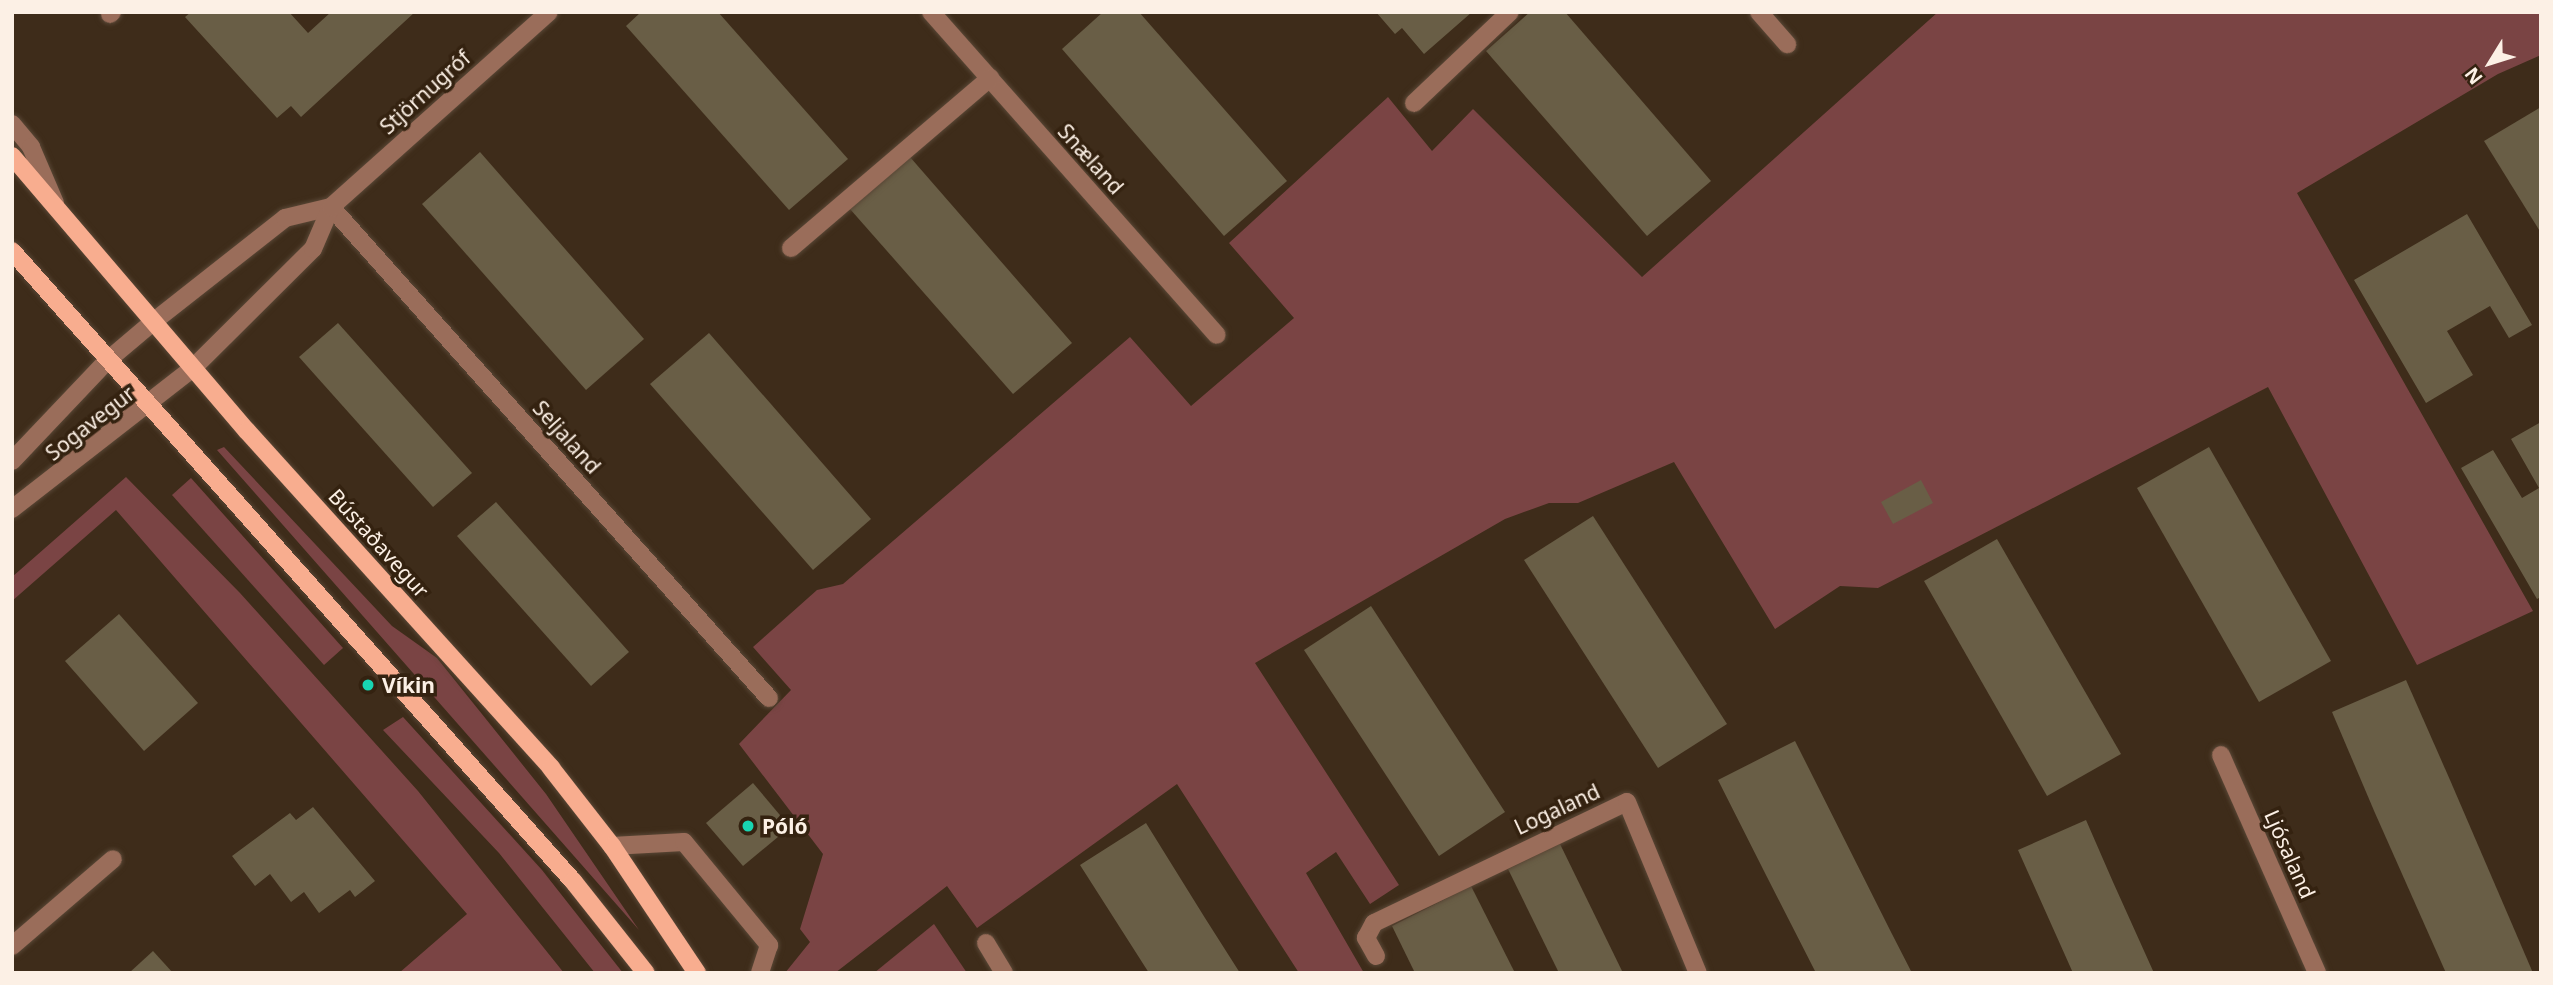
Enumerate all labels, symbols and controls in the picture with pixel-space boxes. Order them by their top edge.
north arrow [2455,28,2525,98]
street label: Stjörnugróf [375,45,475,139]
text: N [2458,62,2488,90]
street label: Snæland [1053,119,1129,199]
street label: Sogavegur [40,380,140,466]
street label: Seljaland [528,395,606,479]
street label: Bústaðavegur [324,483,434,603]
place label: Víkin [382,672,435,698]
marker: Víkin [360,677,376,693]
street label: Logaland [1510,778,1604,840]
street label: Ljósaland [2259,806,2321,902]
place label: Póló [762,813,808,839]
marker: Póló [740,818,756,834]

